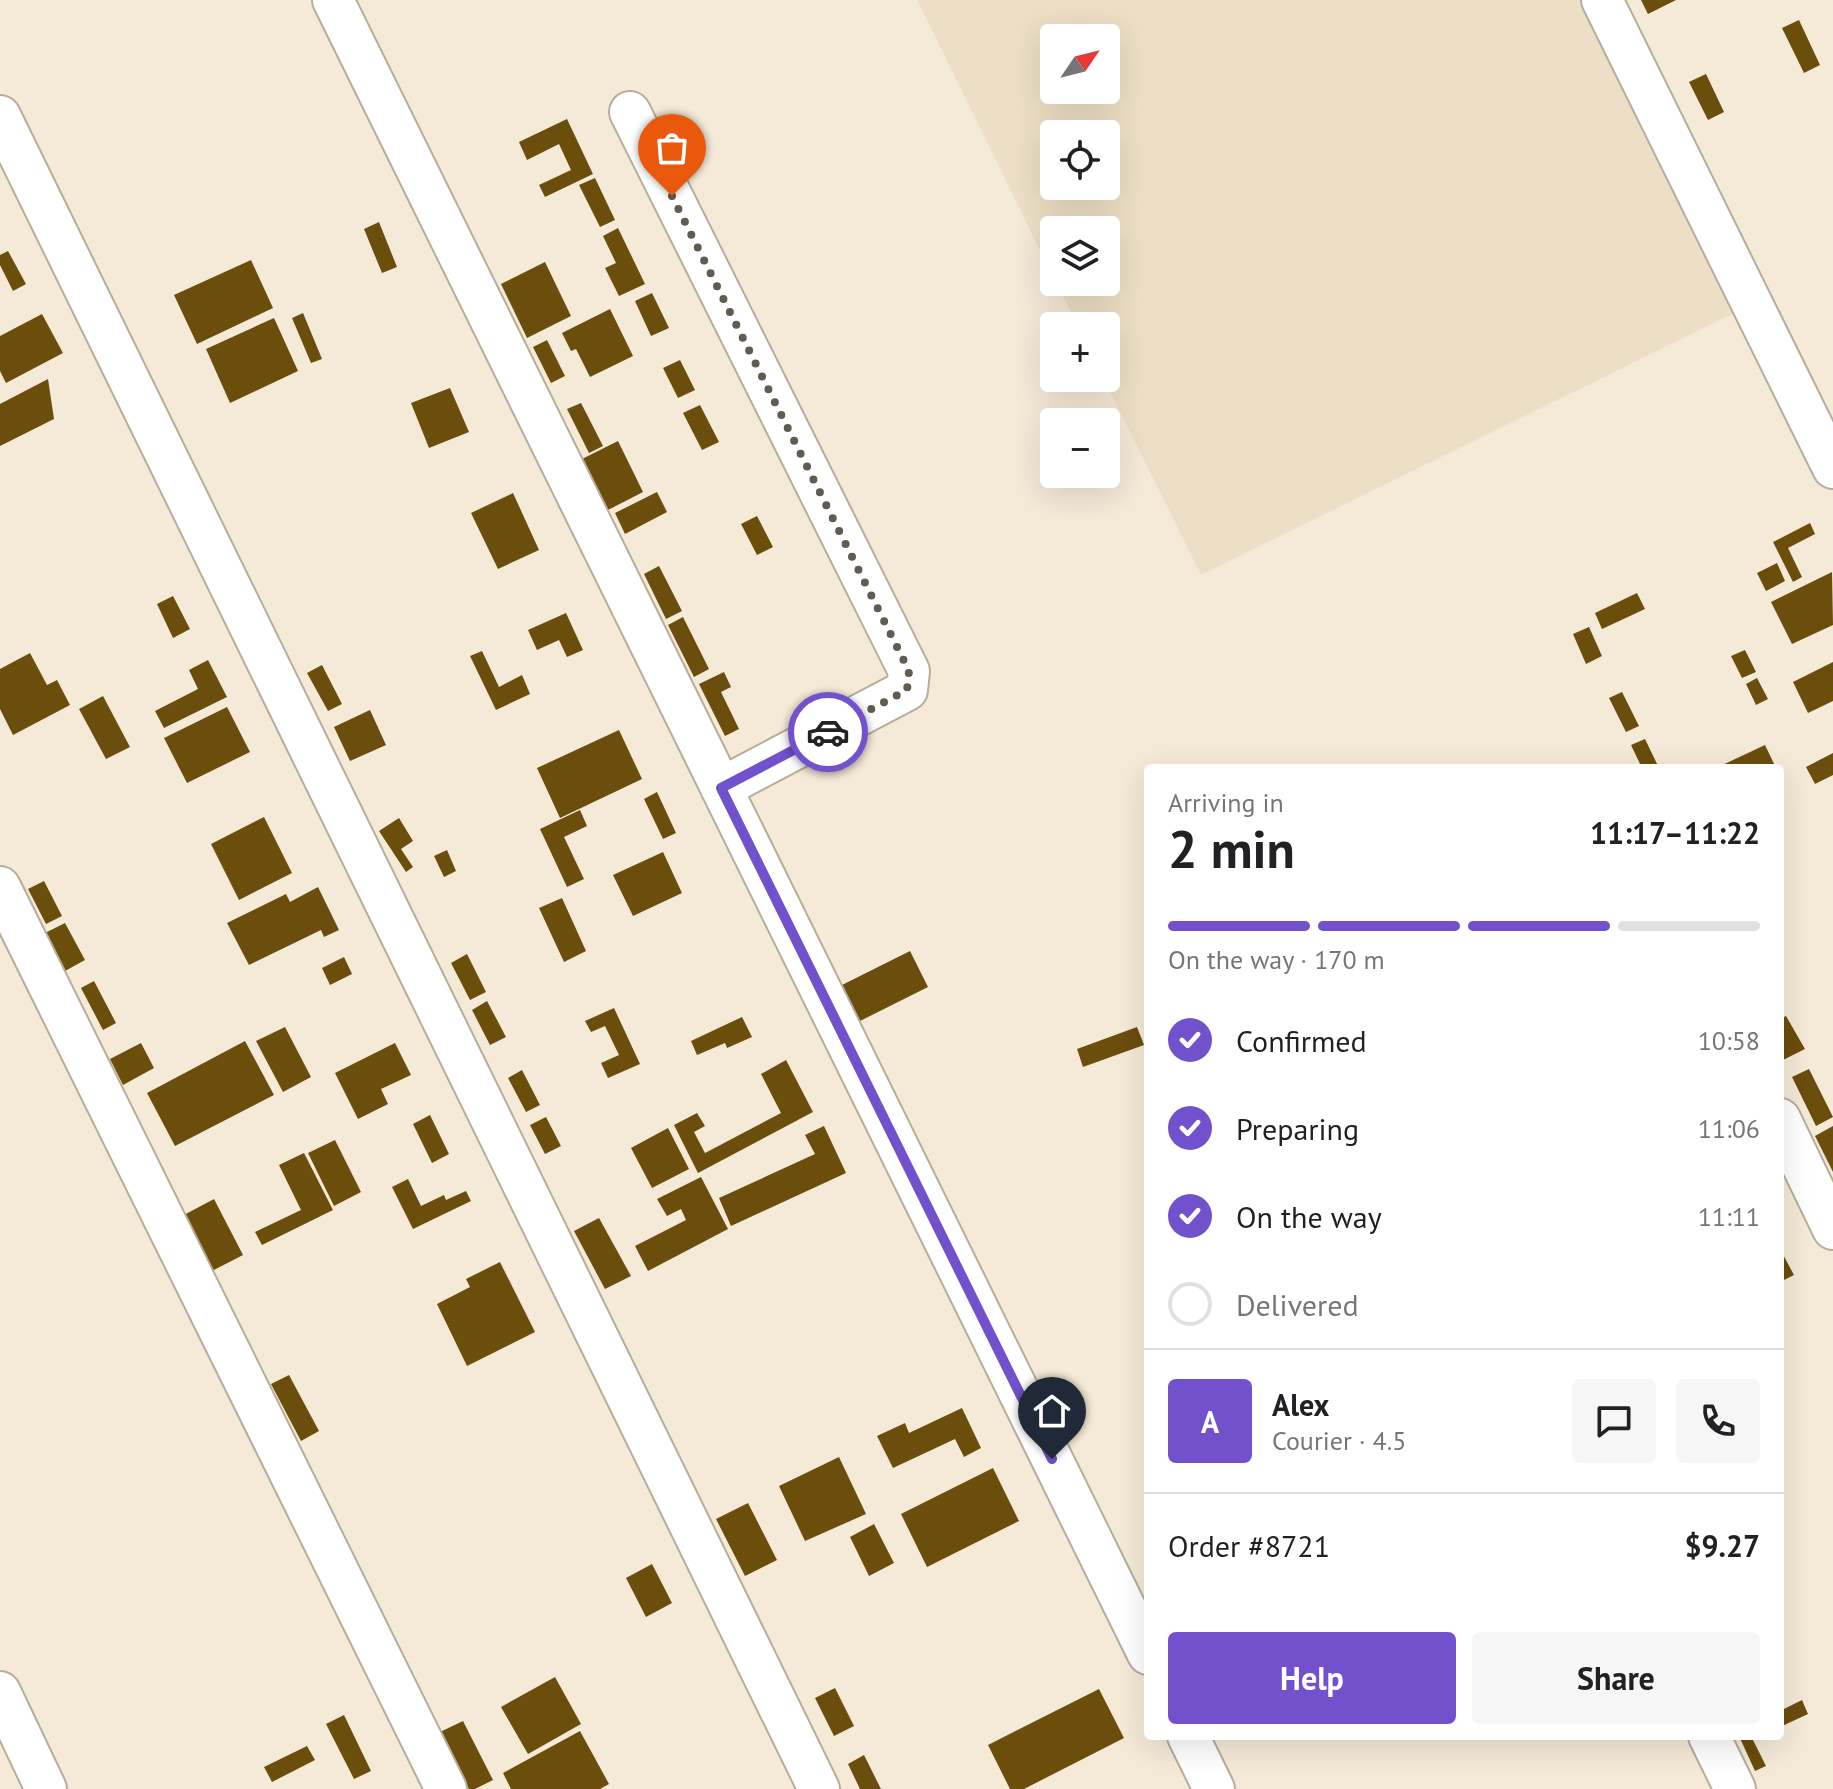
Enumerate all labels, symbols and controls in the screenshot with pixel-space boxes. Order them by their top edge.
north arrow [1040,24,1120,104]
map controls [1040,24,1120,488]
pin [638,114,706,196]
button: locate [1040,120,1120,200]
icon: bag [650,126,694,170]
button: layers [1040,216,1120,296]
button: + [1040,312,1120,392]
button: − [1040,408,1120,488]
courier [788,692,868,772]
icon: car [806,710,850,754]
text: Arriving in [1168,786,1284,819]
text: 11:17–11:22 [1590,813,1760,852]
text: 2 min [1168,815,1295,882]
text: On the way · 170 m [1168,943,1385,976]
icon: check [1168,1018,1212,1062]
text: Confirmed [1236,1021,1367,1060]
text: 10:58 [1698,1024,1760,1057]
icon: check [1168,1106,1212,1150]
text: Preparing [1236,1109,1359,1148]
text: 11:06 [1698,1112,1760,1145]
icon: check [1168,1194,1212,1238]
text: On the way [1236,1197,1382,1236]
text: 11:11 [1698,1200,1760,1233]
text: Delivered [1236,1285,1359,1324]
pin [1018,1377,1086,1459]
button: chat [1572,1379,1656,1463]
button: phone [1676,1379,1760,1463]
text: Alex [1272,1385,1329,1424]
icon: home [1030,1389,1074,1433]
text: A [1201,1402,1219,1441]
text: Courier · 4.5 [1272,1424,1406,1457]
text: Order #8721 [1168,1526,1330,1565]
text: $9.27 [1685,1526,1760,1565]
button: Help [1168,1632,1456,1724]
button: Share [1472,1632,1760,1724]

